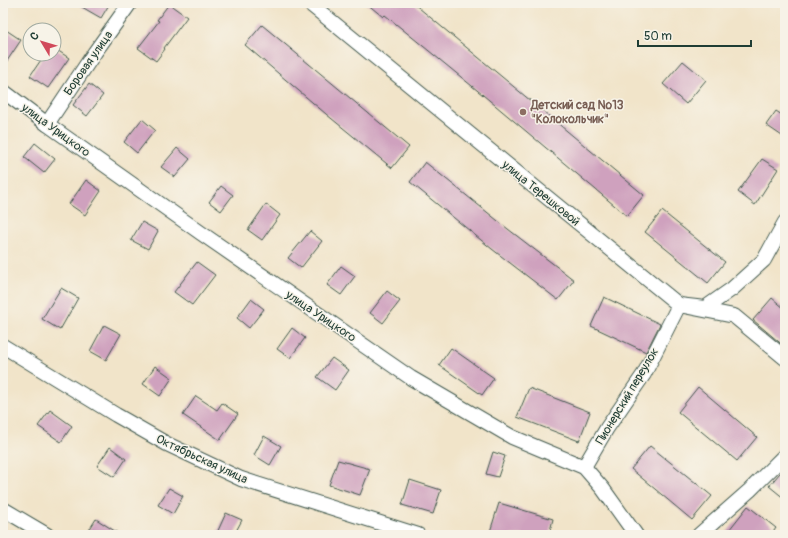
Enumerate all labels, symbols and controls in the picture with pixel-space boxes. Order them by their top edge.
north arrow [22,22,62,62]
scale bar [638,22,751,48]
street label: Боровая улица [61,28,116,98]
text: С [27,29,42,43]
text: 50 m [644,29,672,44]
place label: Детский сад №13 "Колокольчик" [530,98,624,127]
street label: улица Урицкого [18,100,93,161]
marker: Детский сад №13 "Колокольчик" [518,107,528,117]
street label: улица Терешковой [498,157,583,230]
street label: улица Урицкого [282,287,359,346]
street label: Пионерский переулок [593,345,662,447]
street label: Октябрьская улица [154,432,250,487]

